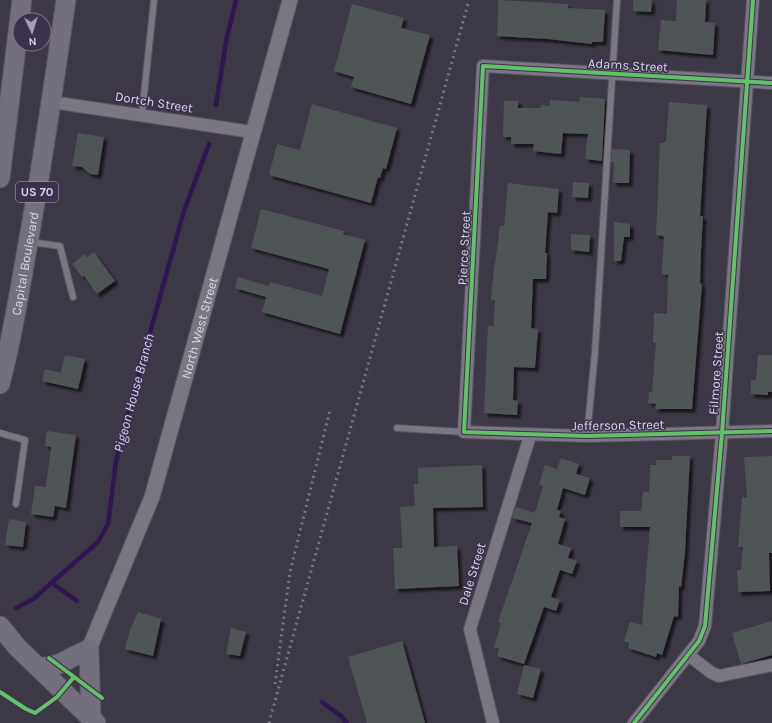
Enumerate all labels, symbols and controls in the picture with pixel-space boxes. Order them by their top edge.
north arrow [12,12,52,52]
text: N [28,35,37,48]
street label: Adams Street [588,55,668,75]
street label: Dortch Street [114,88,194,116]
road number: US 70 [16,182,58,202]
street label: Pierce Street [455,210,473,286]
street label: Capital Boulevard [8,211,41,317]
street label: North West Street [178,275,220,381]
street label: Filmore Street [706,331,726,415]
water label: Pigeon House Branch [110,332,158,454]
street label: Jefferson Street [571,417,665,433]
street label: Dale Street [455,541,489,607]

